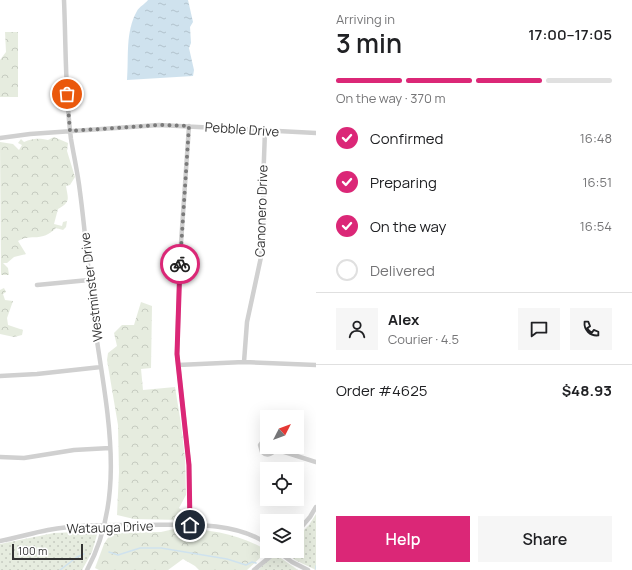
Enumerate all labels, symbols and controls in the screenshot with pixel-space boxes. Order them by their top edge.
text: Arriving in [336,10,395,28]
text: 17:00–17:05 [528,24,612,45]
text: 3 min [336,25,402,61]
pin [50,77,84,111]
icon: bag [56,83,78,105]
text: On the way · 370 m [336,89,446,107]
street label: Pebble Drive [204,117,280,141]
icon: check [336,127,358,149]
text: Confirmed [370,128,443,149]
text: 16:48 [580,129,612,147]
street label: Canonero Drive [250,164,272,257]
icon: check [336,171,358,193]
text: Preparing [370,172,437,193]
text: 16:51 [582,173,612,191]
icon: check [336,215,358,237]
text: On the way [370,216,446,237]
text: 16:54 [580,217,612,235]
street label: Westminster Drive [75,231,107,343]
courier [160,244,200,284]
icon: bike [169,253,191,275]
text: Delivered [370,260,435,281]
button: person [336,308,378,350]
button: chat [518,308,560,350]
button: phone [570,308,612,350]
text: Alex [388,309,419,330]
text: Courier · 4.5 [388,330,459,348]
text: Order #4625 [336,380,427,401]
text: $48.93 [562,380,612,401]
north arrow [260,410,304,454]
map controls [260,410,304,558]
button: locate [260,462,304,506]
pin [173,508,207,542]
icon: home [179,514,201,536]
button: layers [260,514,304,558]
street label: Watauga Drive [66,516,154,538]
button: Help [336,516,470,562]
button: Share [478,516,612,562]
scale bar [12,542,83,561]
text: 100 m [18,543,47,558]

